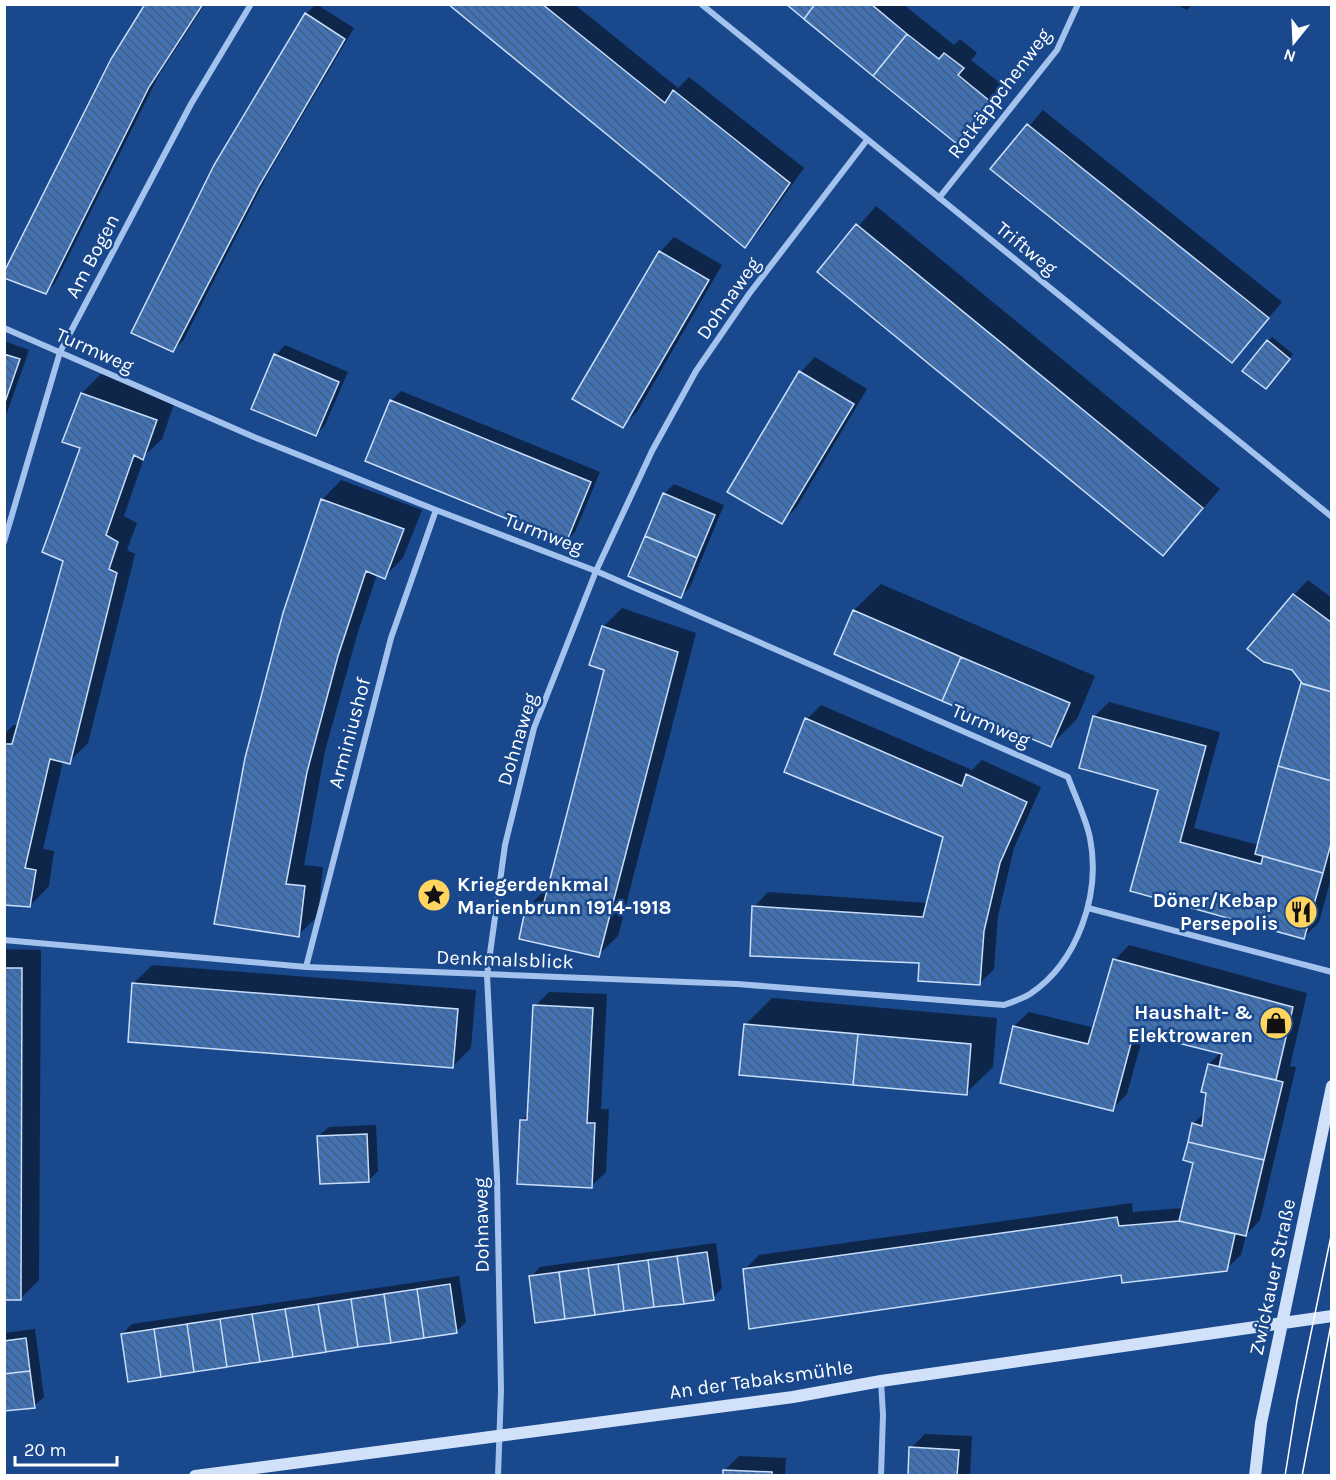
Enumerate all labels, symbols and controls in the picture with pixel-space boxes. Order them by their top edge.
north arrow [1264,12,1324,72]
street label: Rotkäppchenweg [943,24,1056,163]
text: N [1281,45,1298,67]
street label: Am Bogen [61,210,124,302]
street label: Triftweg [991,217,1062,280]
street label: Dohnaweg [692,253,765,344]
street label: Turmweg [52,323,137,378]
street label: Turmweg [501,508,587,559]
street label: Arminiushof [324,675,375,791]
street label: Dohnaweg [493,690,542,788]
street label: Turmweg [948,699,1033,752]
place label: Kriegerdenkmal Marienbrunn 1914-1918 [457,873,672,919]
place icon: Kriegerdenkmal Marienbrunn 1914-1918 [416,877,452,913]
place label: Döner/Kebap Persepolis [1153,889,1278,935]
restaurant icon: Döner/Kebap Persepolis [1283,894,1319,930]
street label: Denkmalsblick [436,946,574,973]
place label: Haushalt- & Elektrowaren [1128,1001,1253,1047]
shop icon: Haushalt- & Elektrowaren [1258,1005,1294,1041]
street label: Dohnaweg [469,1177,494,1273]
street label: Zwickauer Straße [1245,1197,1300,1358]
street label: An der Tabaksmühle [668,1355,854,1404]
scale bar [15,1429,117,1467]
text: 20 m [24,1439,66,1461]

